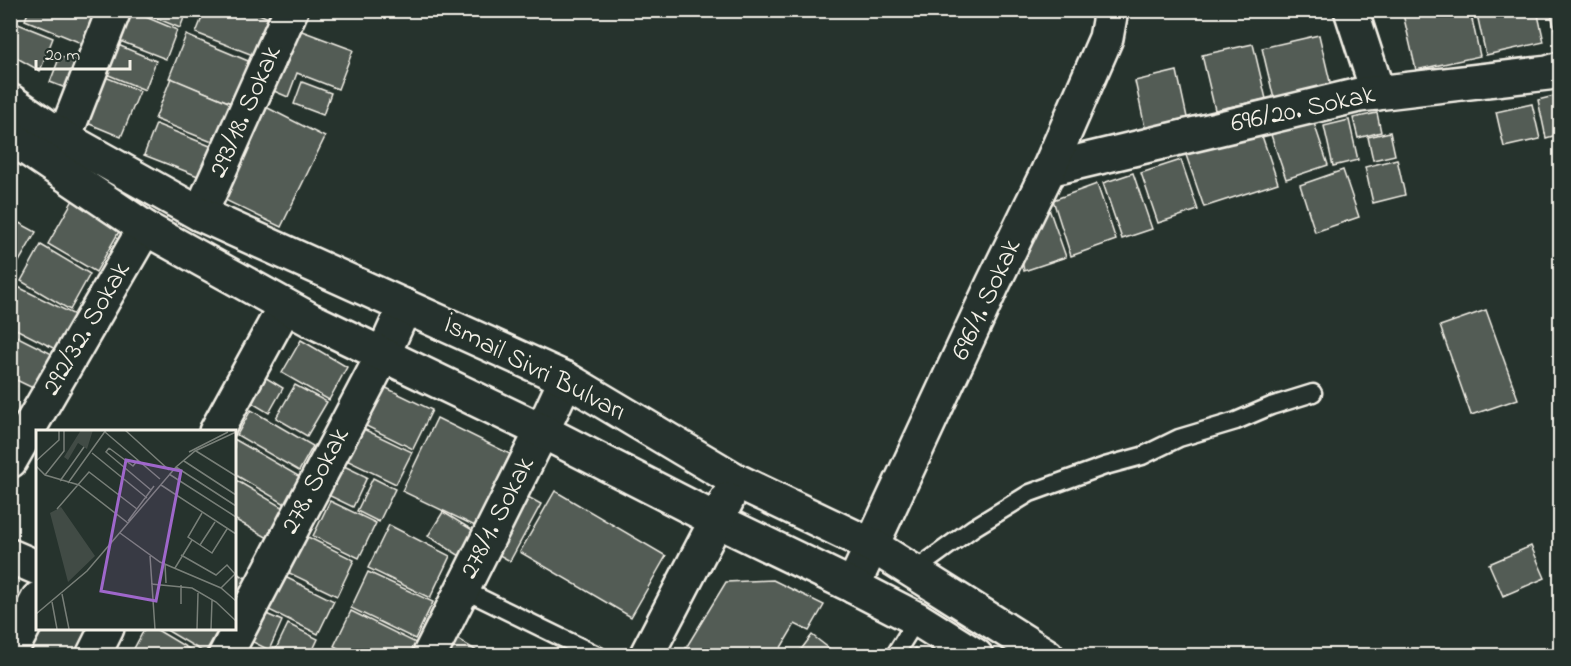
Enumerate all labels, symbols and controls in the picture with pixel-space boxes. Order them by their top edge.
scale bar [36,33,130,71]
street label: 293/18. Sokak [200,40,293,184]
text: 20 m [45,43,80,69]
street label: 696/20. Sokak [1227,76,1379,144]
street label: 696/1. Sokak [942,233,1032,367]
street label: 292/32. Sokak [33,255,141,403]
street label: İsmail Sivri Bulvarı [436,306,632,432]
street label: 278. Sokak [272,421,360,541]
inset map [36,430,236,630]
street label: 278/1. Sokak [451,450,546,586]

